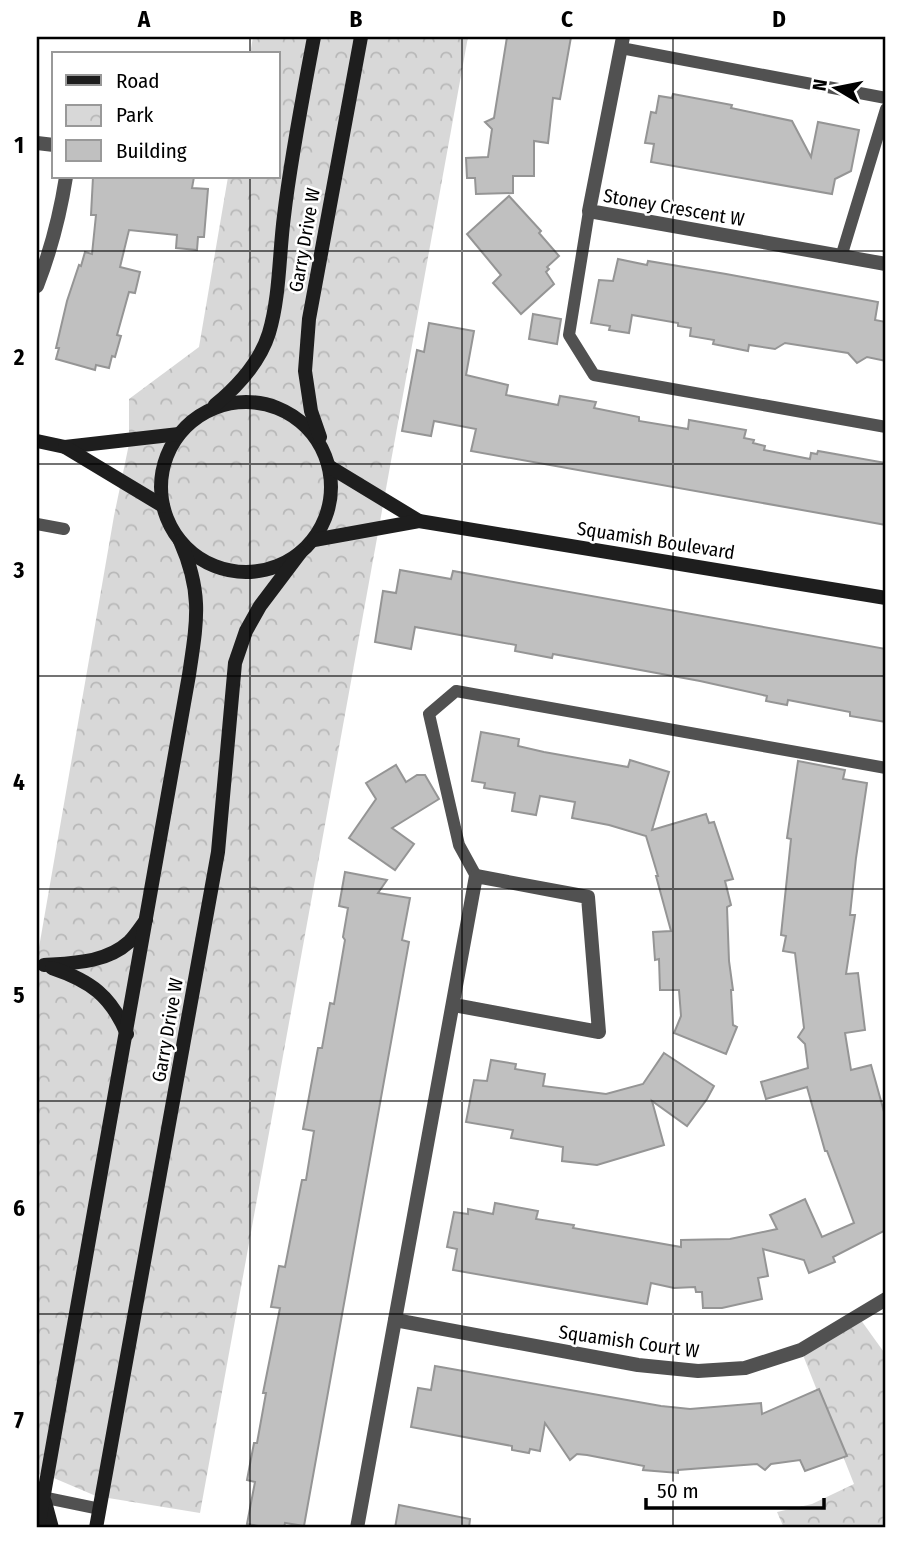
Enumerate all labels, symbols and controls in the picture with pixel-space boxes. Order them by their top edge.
text: A [137,5,151,33]
text: B [350,5,363,33]
text: C [561,5,573,33]
text: D [772,5,786,33]
legend [52,52,280,178]
north arrow [800,52,870,122]
text: Road [116,68,160,94]
text: N [807,78,832,93]
text: Park [116,102,154,128]
text: 1 [14,131,24,159]
text: Building [116,138,187,164]
street label: Stoney Crescent W [602,184,746,231]
street label: Garry Drive W [284,186,325,294]
text: 2 [13,343,25,371]
street label: Squamish Boulevard [576,517,736,564]
text: 3 [13,556,25,584]
text: 4 [13,768,25,796]
street label: Garry Drive W [147,976,188,1084]
text: 5 [13,981,25,1009]
text: 6 [13,1194,25,1222]
street label: Squamish Court W [557,1320,701,1363]
text: 7 [14,1406,24,1434]
scale bar [646,1467,825,1511]
text: 50 m [657,1478,699,1504]

